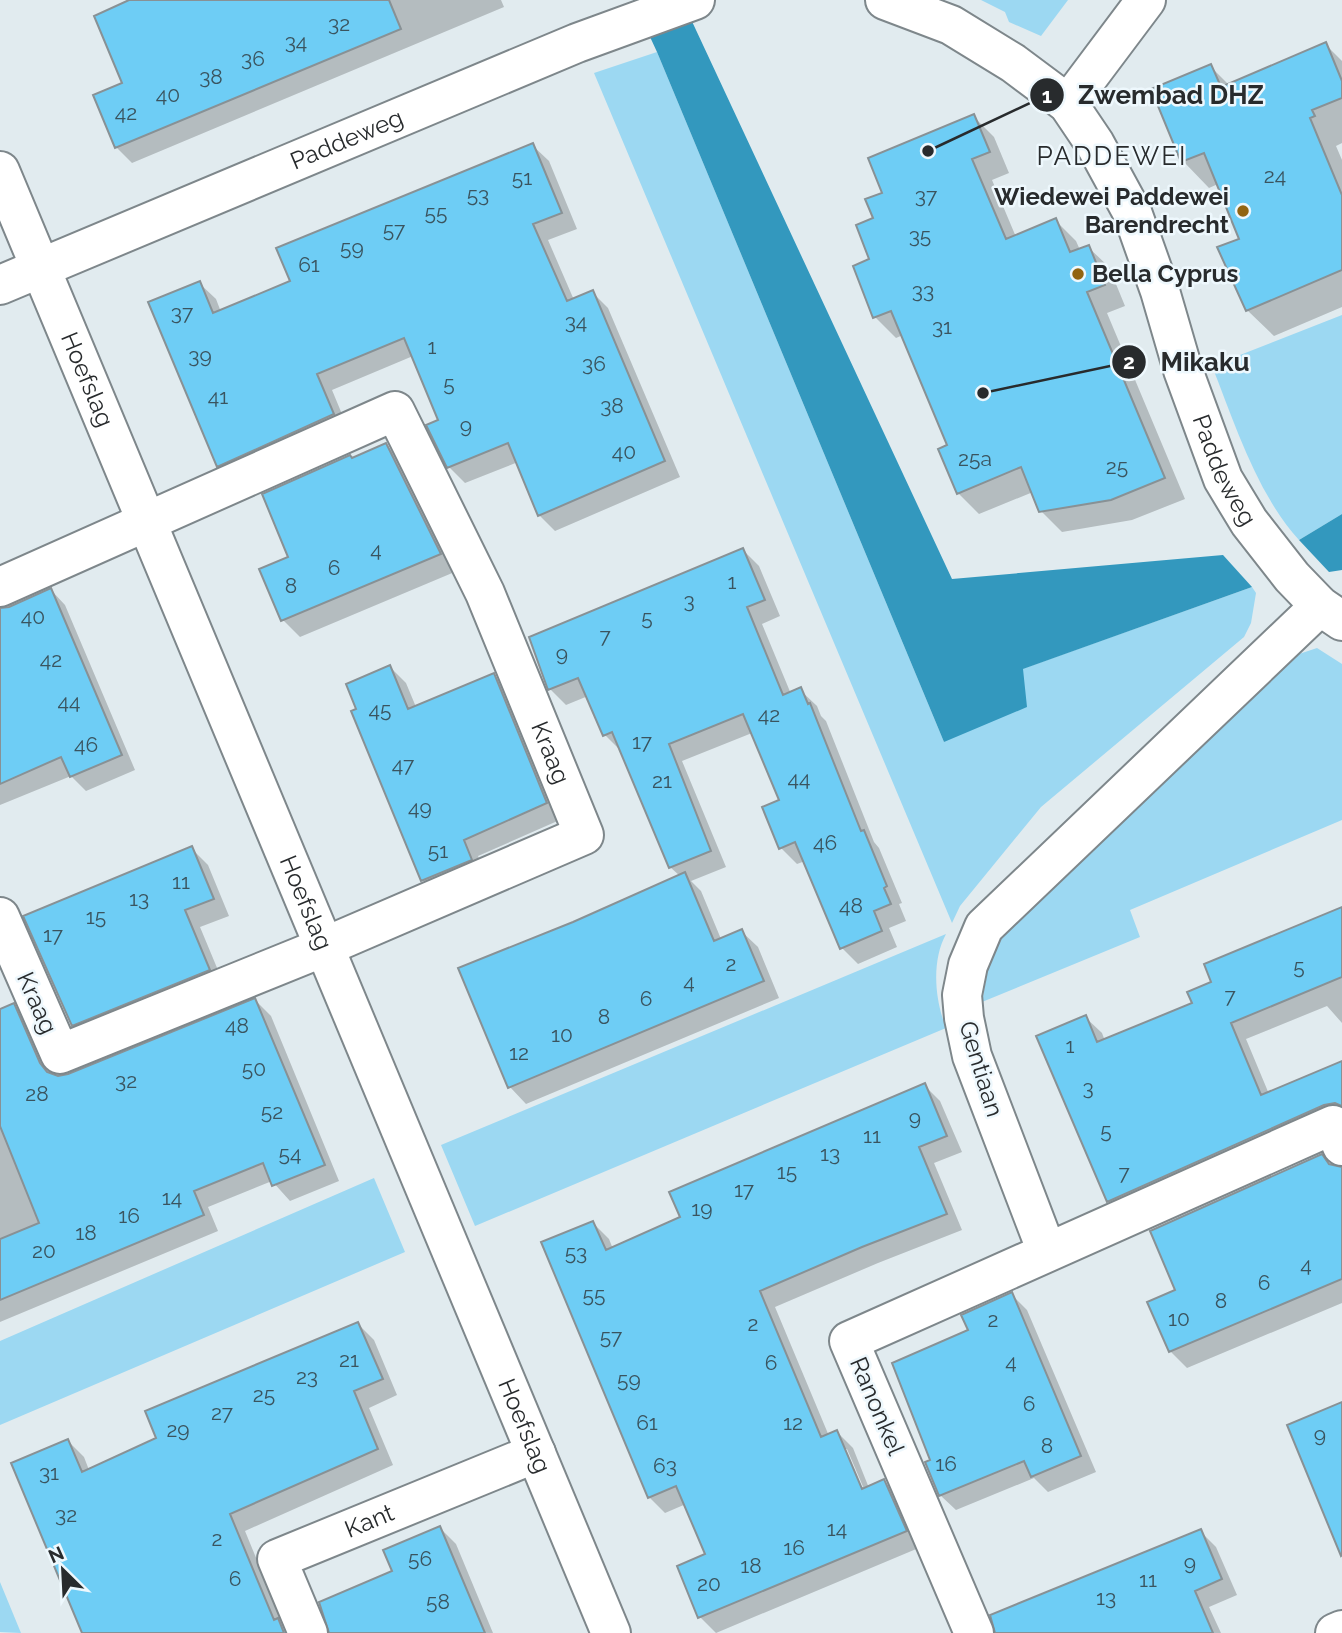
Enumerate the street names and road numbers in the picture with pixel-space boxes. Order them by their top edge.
street label: Paddeweg [286,103,407,176]
street label: Hoefslag [55,328,120,431]
street label: Paddeweg [1187,410,1263,531]
street label: Kraag [525,717,576,788]
street label: Hoefslag [274,851,339,954]
street label: Kraag [11,967,64,1038]
street label: Gentiaan [953,1017,1010,1120]
street label: Ranonkel [844,1352,911,1460]
street label: Hoefslag [492,1374,557,1477]
street label: Kant [340,1498,398,1544]

